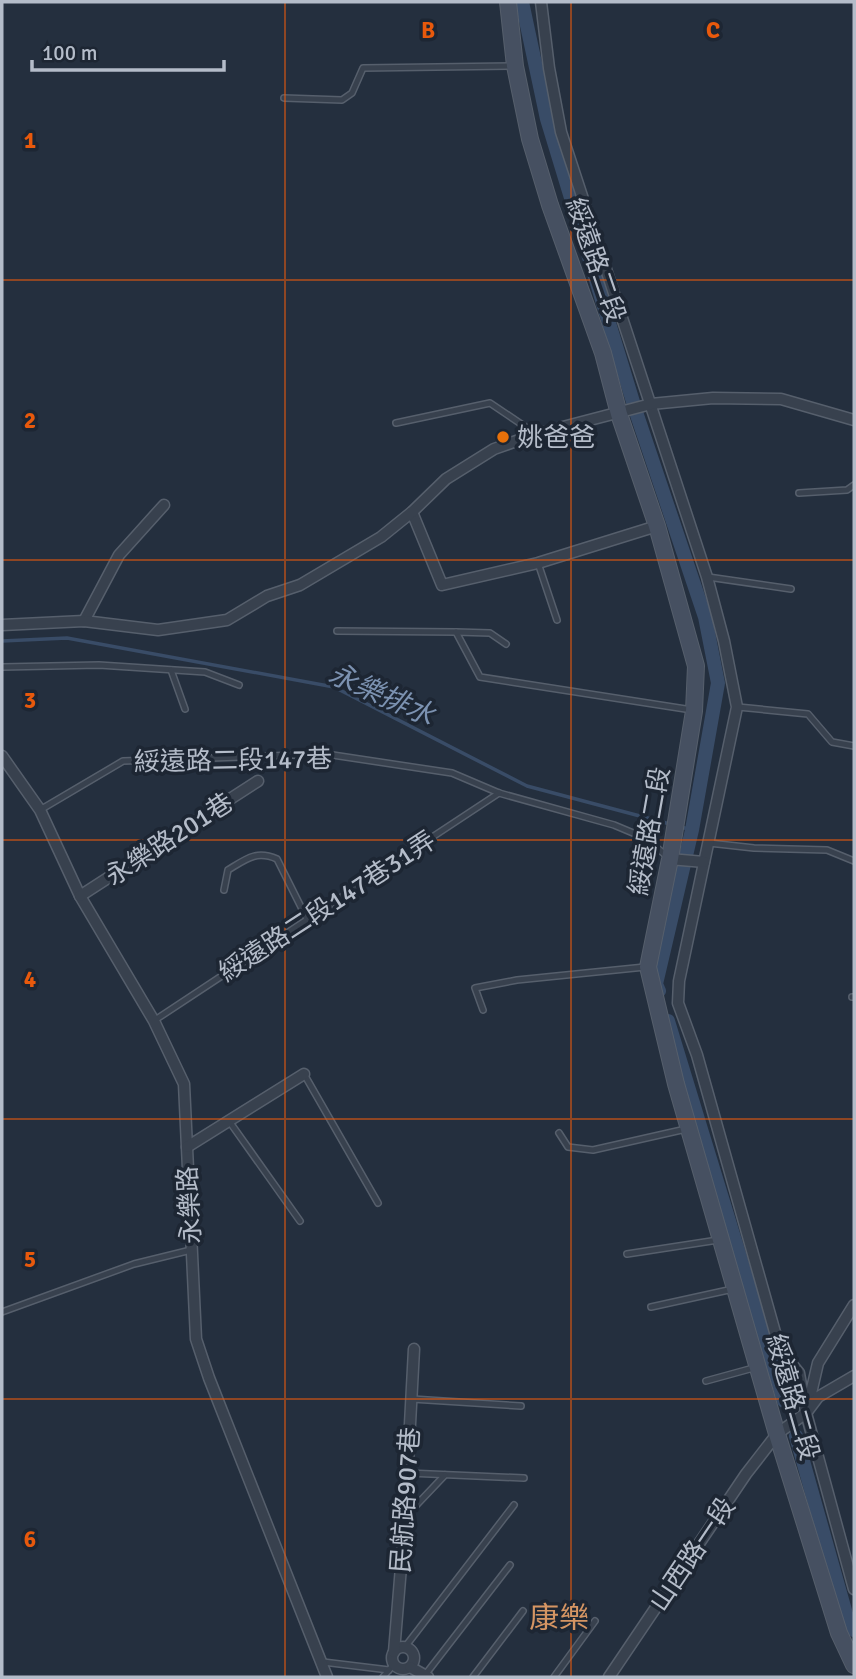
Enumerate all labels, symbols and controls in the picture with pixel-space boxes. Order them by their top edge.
text: B [421,16,435,45]
text: C [706,16,720,45]
scale bar [32,28,224,72]
text: 100 m [42,40,97,66]
text: 1 [24,126,36,155]
street label: 綏遠路二段 [559,194,631,327]
text: 2 [24,406,36,435]
place label: 姚爸爸 [517,422,595,454]
marker: 姚爸爸 [495,429,511,445]
water label: 永樂排水 [324,657,441,734]
text: 3 [24,686,36,715]
street label: 綏遠路二段147巷 [134,743,332,779]
street label: 綏遠路二段 [623,764,677,898]
street label: 永樂路201巷 [100,787,240,893]
street label: 綏遠路二段147巷31弄 [213,825,442,989]
text: 4 [24,965,36,994]
street label: 永樂路 [172,1165,208,1245]
text: 5 [24,1245,36,1274]
street label: 綏遠路二段 [759,1330,825,1464]
street label: 民航路907巷 [385,1426,427,1574]
street label: 山西路一段 [643,1492,742,1617]
text: 6 [24,1525,36,1554]
district label: 康樂 [529,1600,589,1637]

